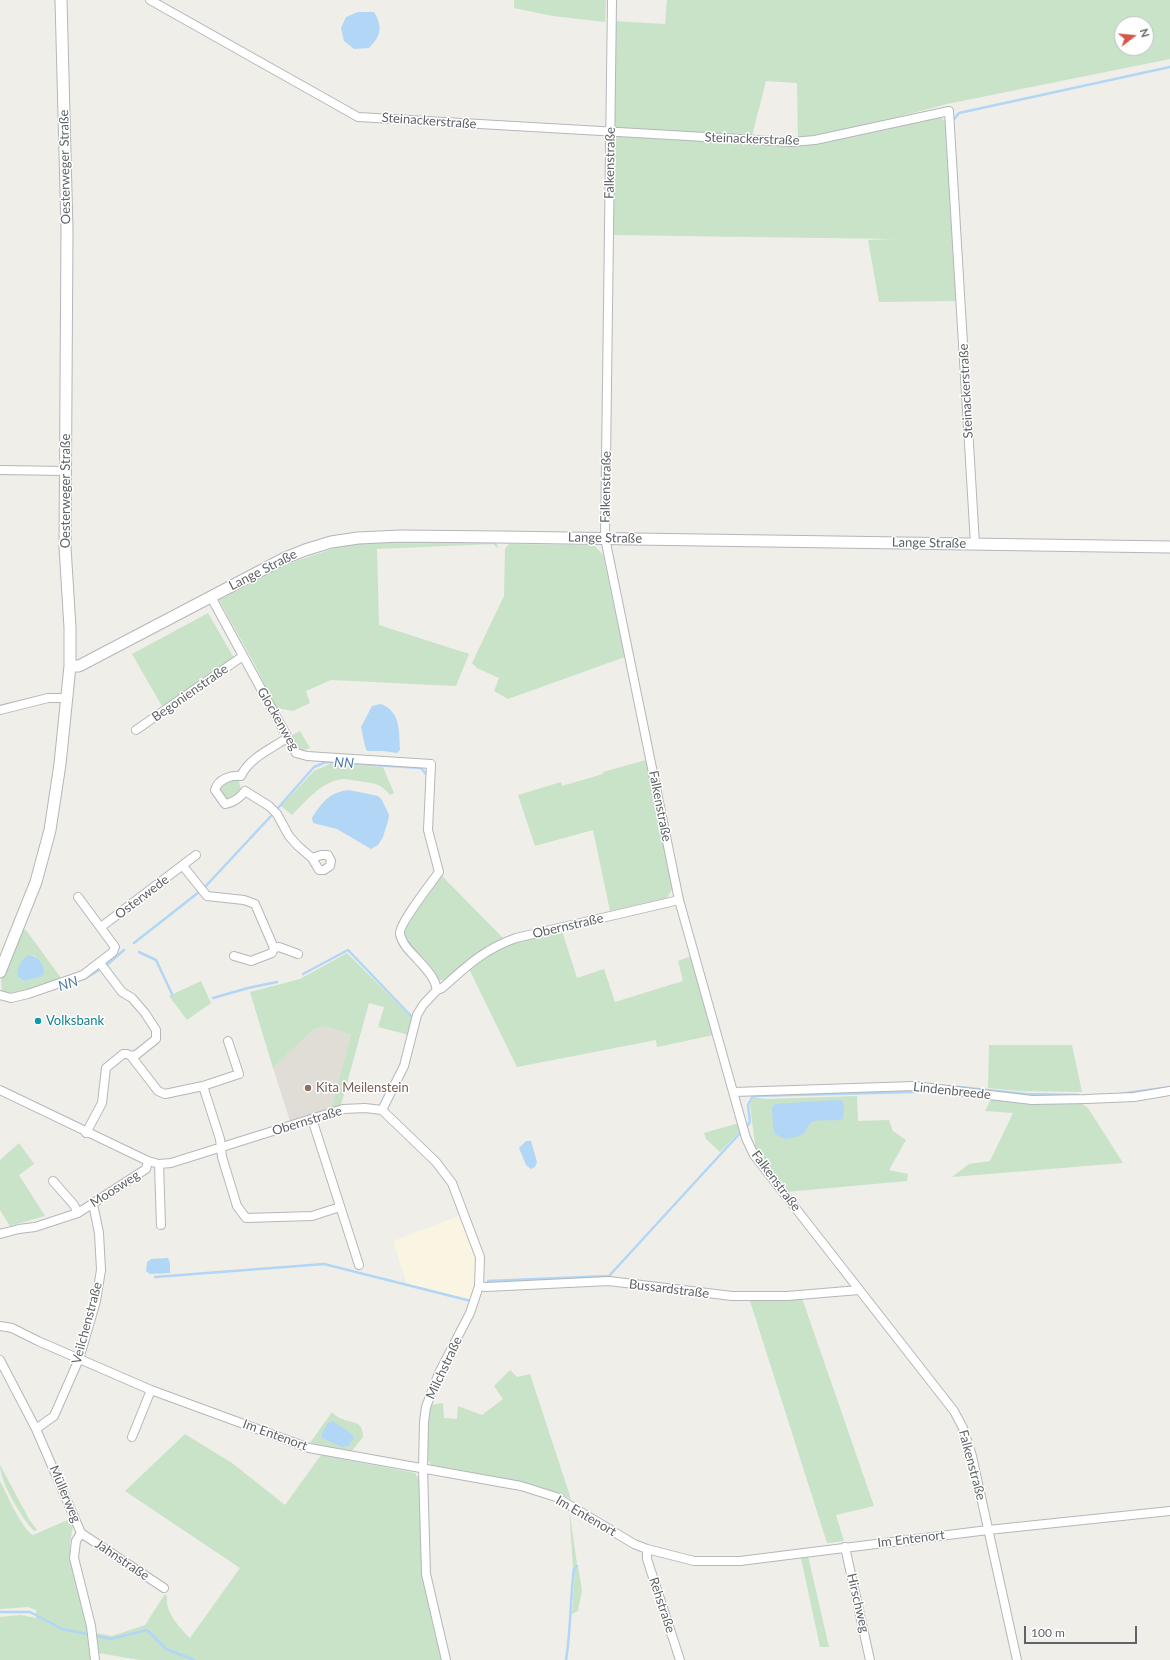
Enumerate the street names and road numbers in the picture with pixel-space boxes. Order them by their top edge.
street label: Oesterweger Straße [56,110,74,224]
street label: Steinackerstraße [381,110,477,132]
street label: Falkenstraße [602,127,618,199]
street label: Steinackerstraße [704,130,800,148]
street label: Steinackerstraße [956,343,976,439]
street label: Oesterweger Straße [58,434,74,548]
street label: Falkenstraße [598,451,614,523]
street label: Lange Straße [568,530,642,546]
street label: Lange Straße [892,535,966,551]
street label: Lange Straße [226,546,300,594]
street label: Begonienstraße [149,661,231,725]
street label: Glockenweg [254,685,302,753]
street label: Falkenstraße [645,769,675,843]
street label: Osterwede [112,872,172,922]
street label: Obernstraße [531,910,605,942]
street label: Lindenbreede [912,1079,992,1103]
street label: Obernstraße [270,1103,344,1139]
street label: Falkenstraße [748,1148,804,1214]
street label: Moosweg [87,1167,143,1211]
street label: Bussardstraße [628,1276,710,1302]
street label: Veilchenstraße [69,1280,105,1366]
street label: Milchstraße [423,1334,465,1402]
street label: Im Entenort [241,1416,309,1454]
street label: Falkenstraße [955,1428,989,1502]
street label: Müllerweg [46,1463,84,1525]
street label: Im Entenort [553,1492,619,1540]
street label: Im Entenort [877,1527,945,1551]
street label: Jahnstraße [92,1536,152,1584]
street label: Hirschweg [844,1572,872,1634]
street label: Rehstraße [646,1575,678,1635]

